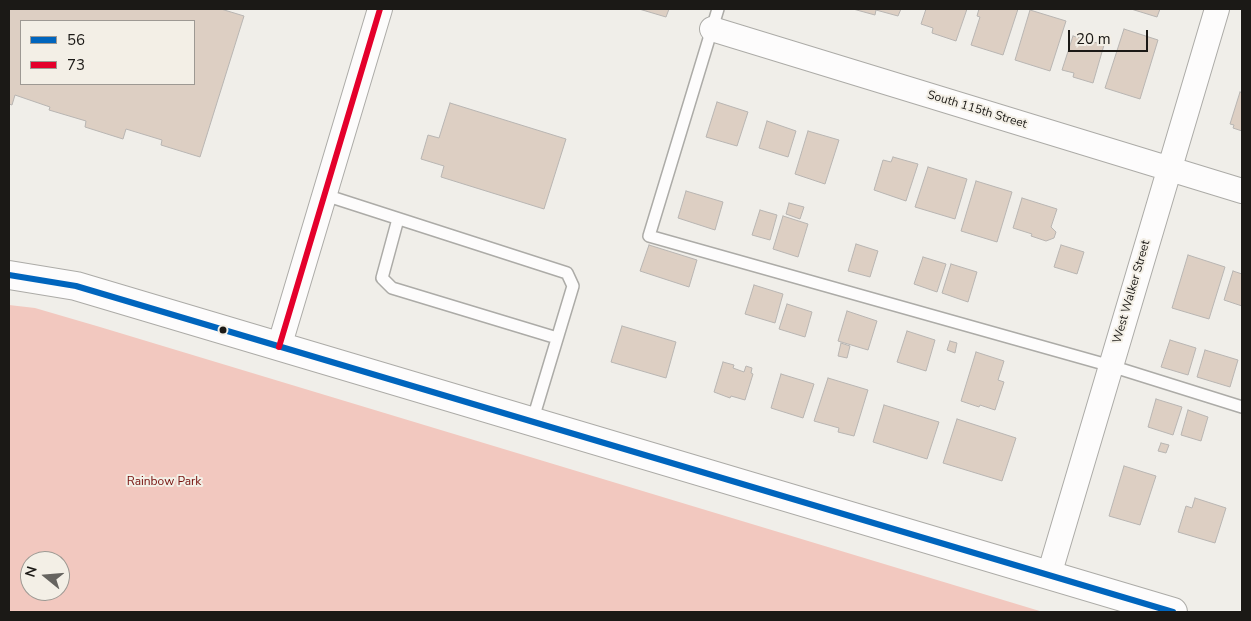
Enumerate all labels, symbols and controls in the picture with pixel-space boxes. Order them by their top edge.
legend [20,20,195,85]
scale bar [1071,20,1151,52]
text: 20 m [1076,29,1111,49]
text: 56 [67,30,85,50]
text: 73 [67,55,85,75]
street label: South 115th Street [925,88,1029,132]
street label: West Walker Street [1110,239,1154,345]
unlabelled marker [218,325,228,335]
park label: Rainbow Park [127,475,201,489]
north arrow [20,551,70,601]
text: N [21,564,42,580]

